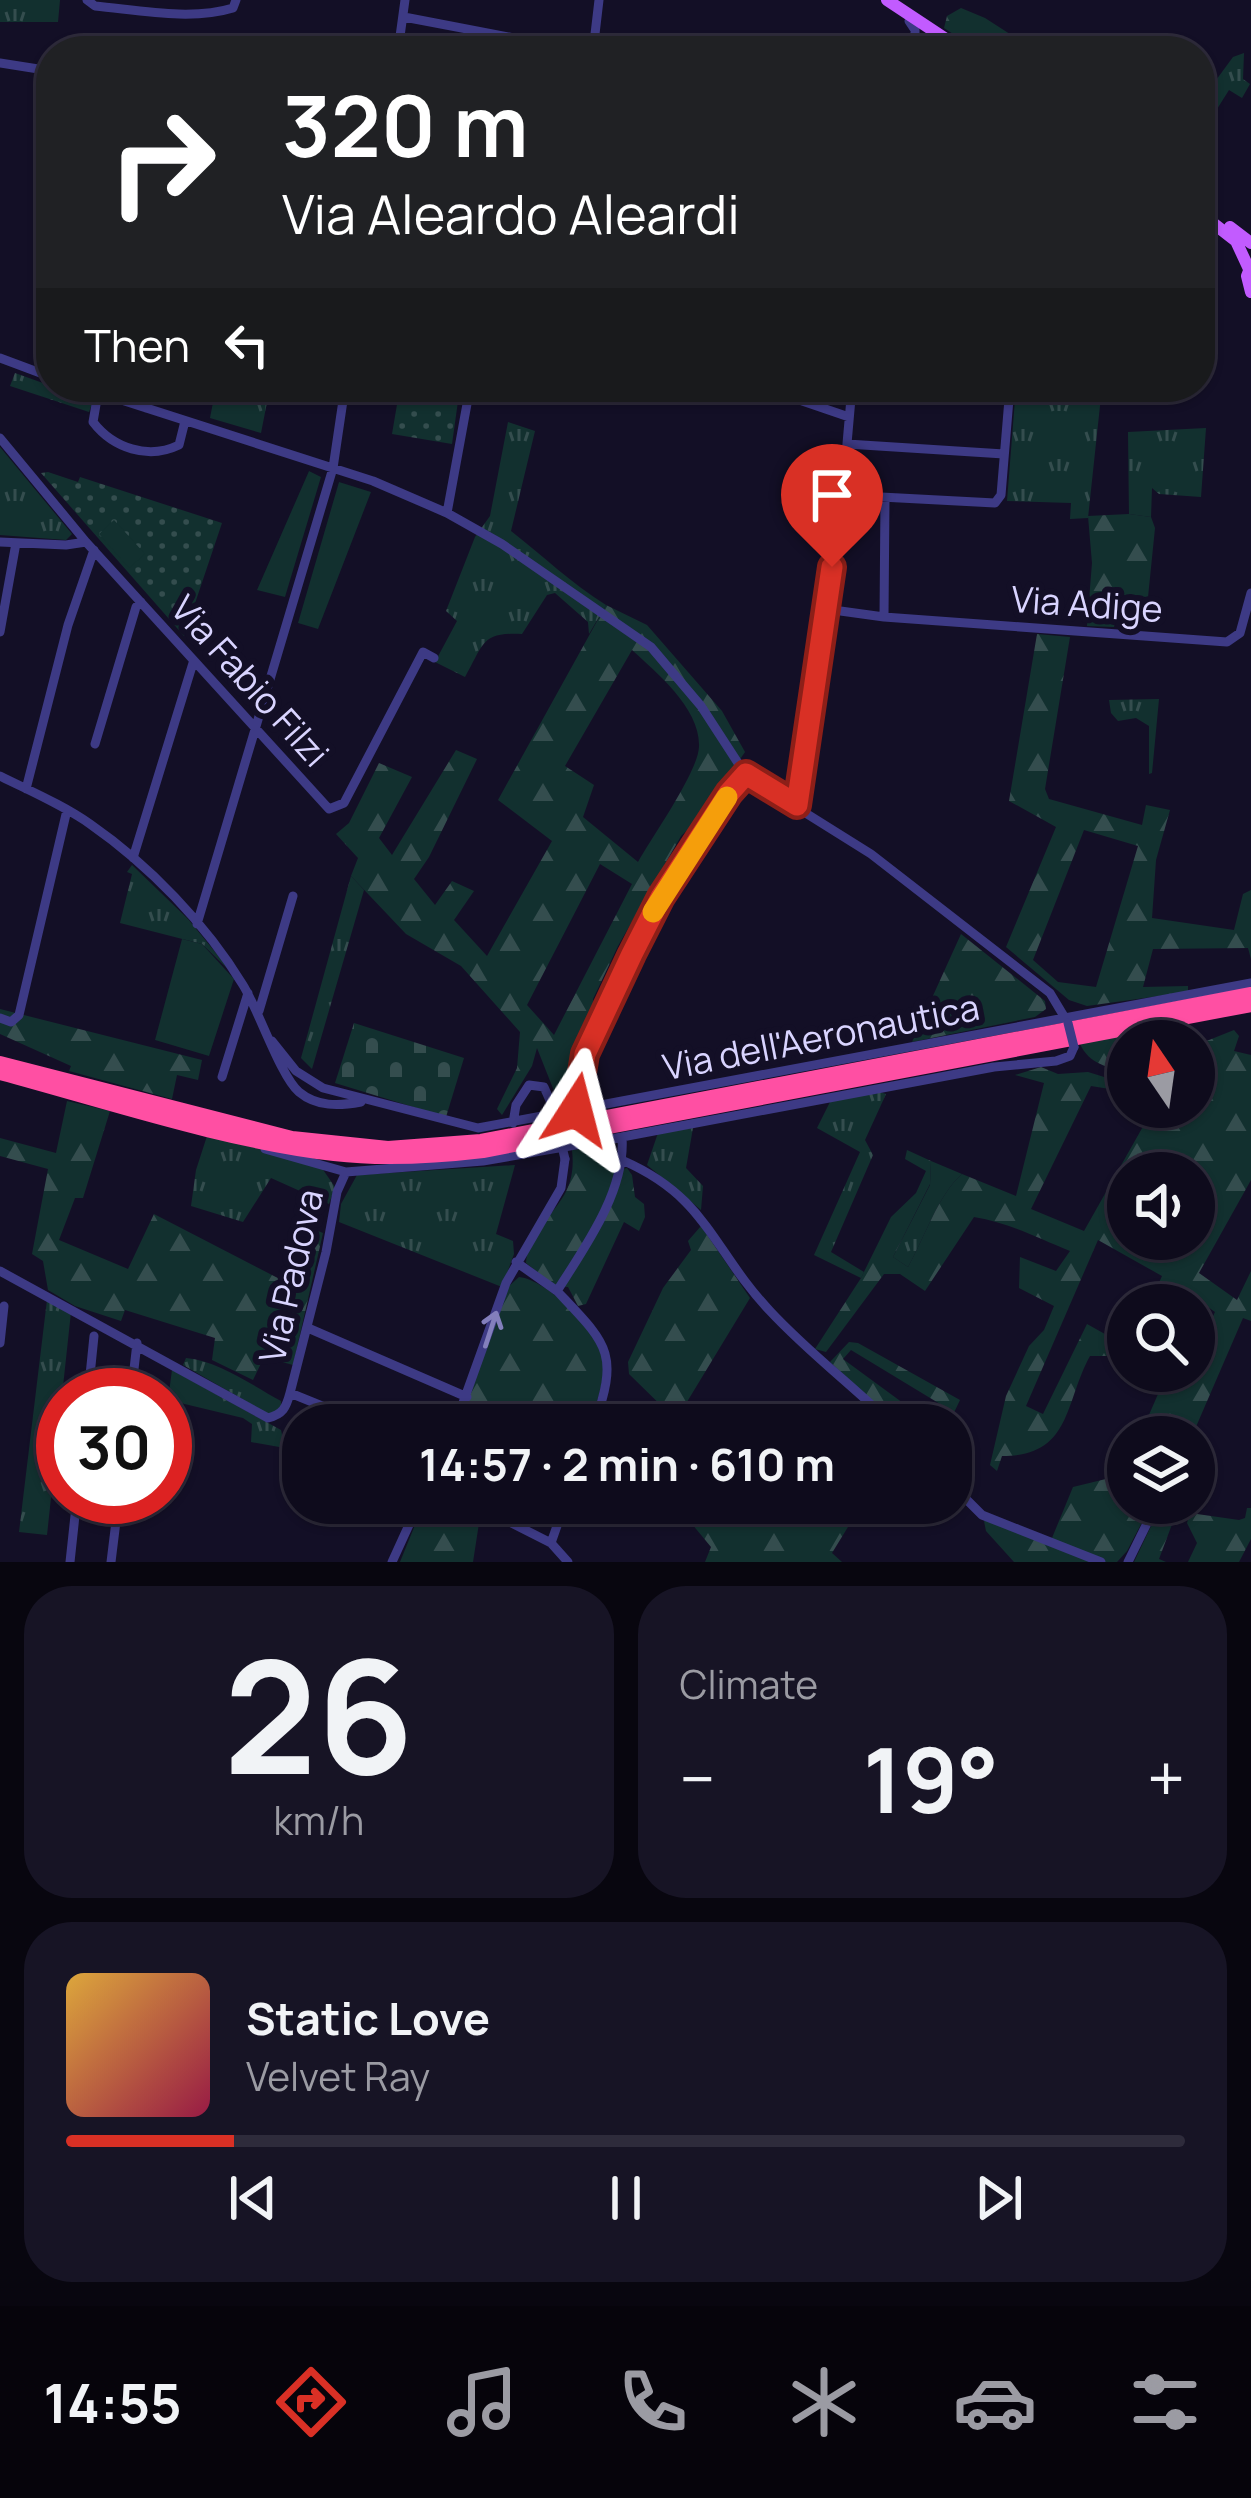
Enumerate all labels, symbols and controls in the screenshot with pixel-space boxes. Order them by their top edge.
text: 320 m [282,67,528,182]
icon: right [84,84,240,240]
text: Via Aleardo Aleardi [282,176,740,250]
icon: left [214,312,280,378]
text: Then [84,314,190,376]
pin [781,444,883,567]
icon: arrive [799,462,865,528]
street label: Via Adige [1010,574,1164,633]
street label: Via Fabio Filzi [160,585,340,777]
street label: Via dell'Aeronautica [659,982,983,1091]
north arrow [1107,1020,1215,1128]
map controls [1107,1020,1215,1524]
position arrow [513,1047,639,1173]
button: sound [1107,1152,1215,1260]
street label: Via Padova [247,1184,334,1367]
button: search [1107,1284,1215,1392]
one-way arrow [481,1311,503,1349]
speed limit sign: 30 [36,1368,192,1524]
button: layers [1107,1416,1215,1524]
text: 14:57 · 2 min · 610 m [419,1433,835,1495]
text: 26 [224,1608,414,1821]
text: Climate [680,1657,818,1711]
text: 19° [863,1717,999,1840]
text: − [680,1733,715,1823]
text: + [1147,1733,1185,1823]
text: km/h [273,1793,364,1847]
text: Static Love [246,1987,490,2049]
text: Velvet Ray [246,2049,430,2103]
icon: previous [220,2165,286,2231]
icon: pause [593,2165,659,2231]
icon: next [966,2165,1032,2231]
icon: directions [269,2360,353,2444]
icon: music [440,2360,524,2444]
icon: phone [611,2360,695,2444]
icon: climate [782,2360,866,2444]
icon: car [953,2360,1037,2444]
icon: filters [1123,2360,1207,2444]
text: 14:55 [43,2365,182,2439]

